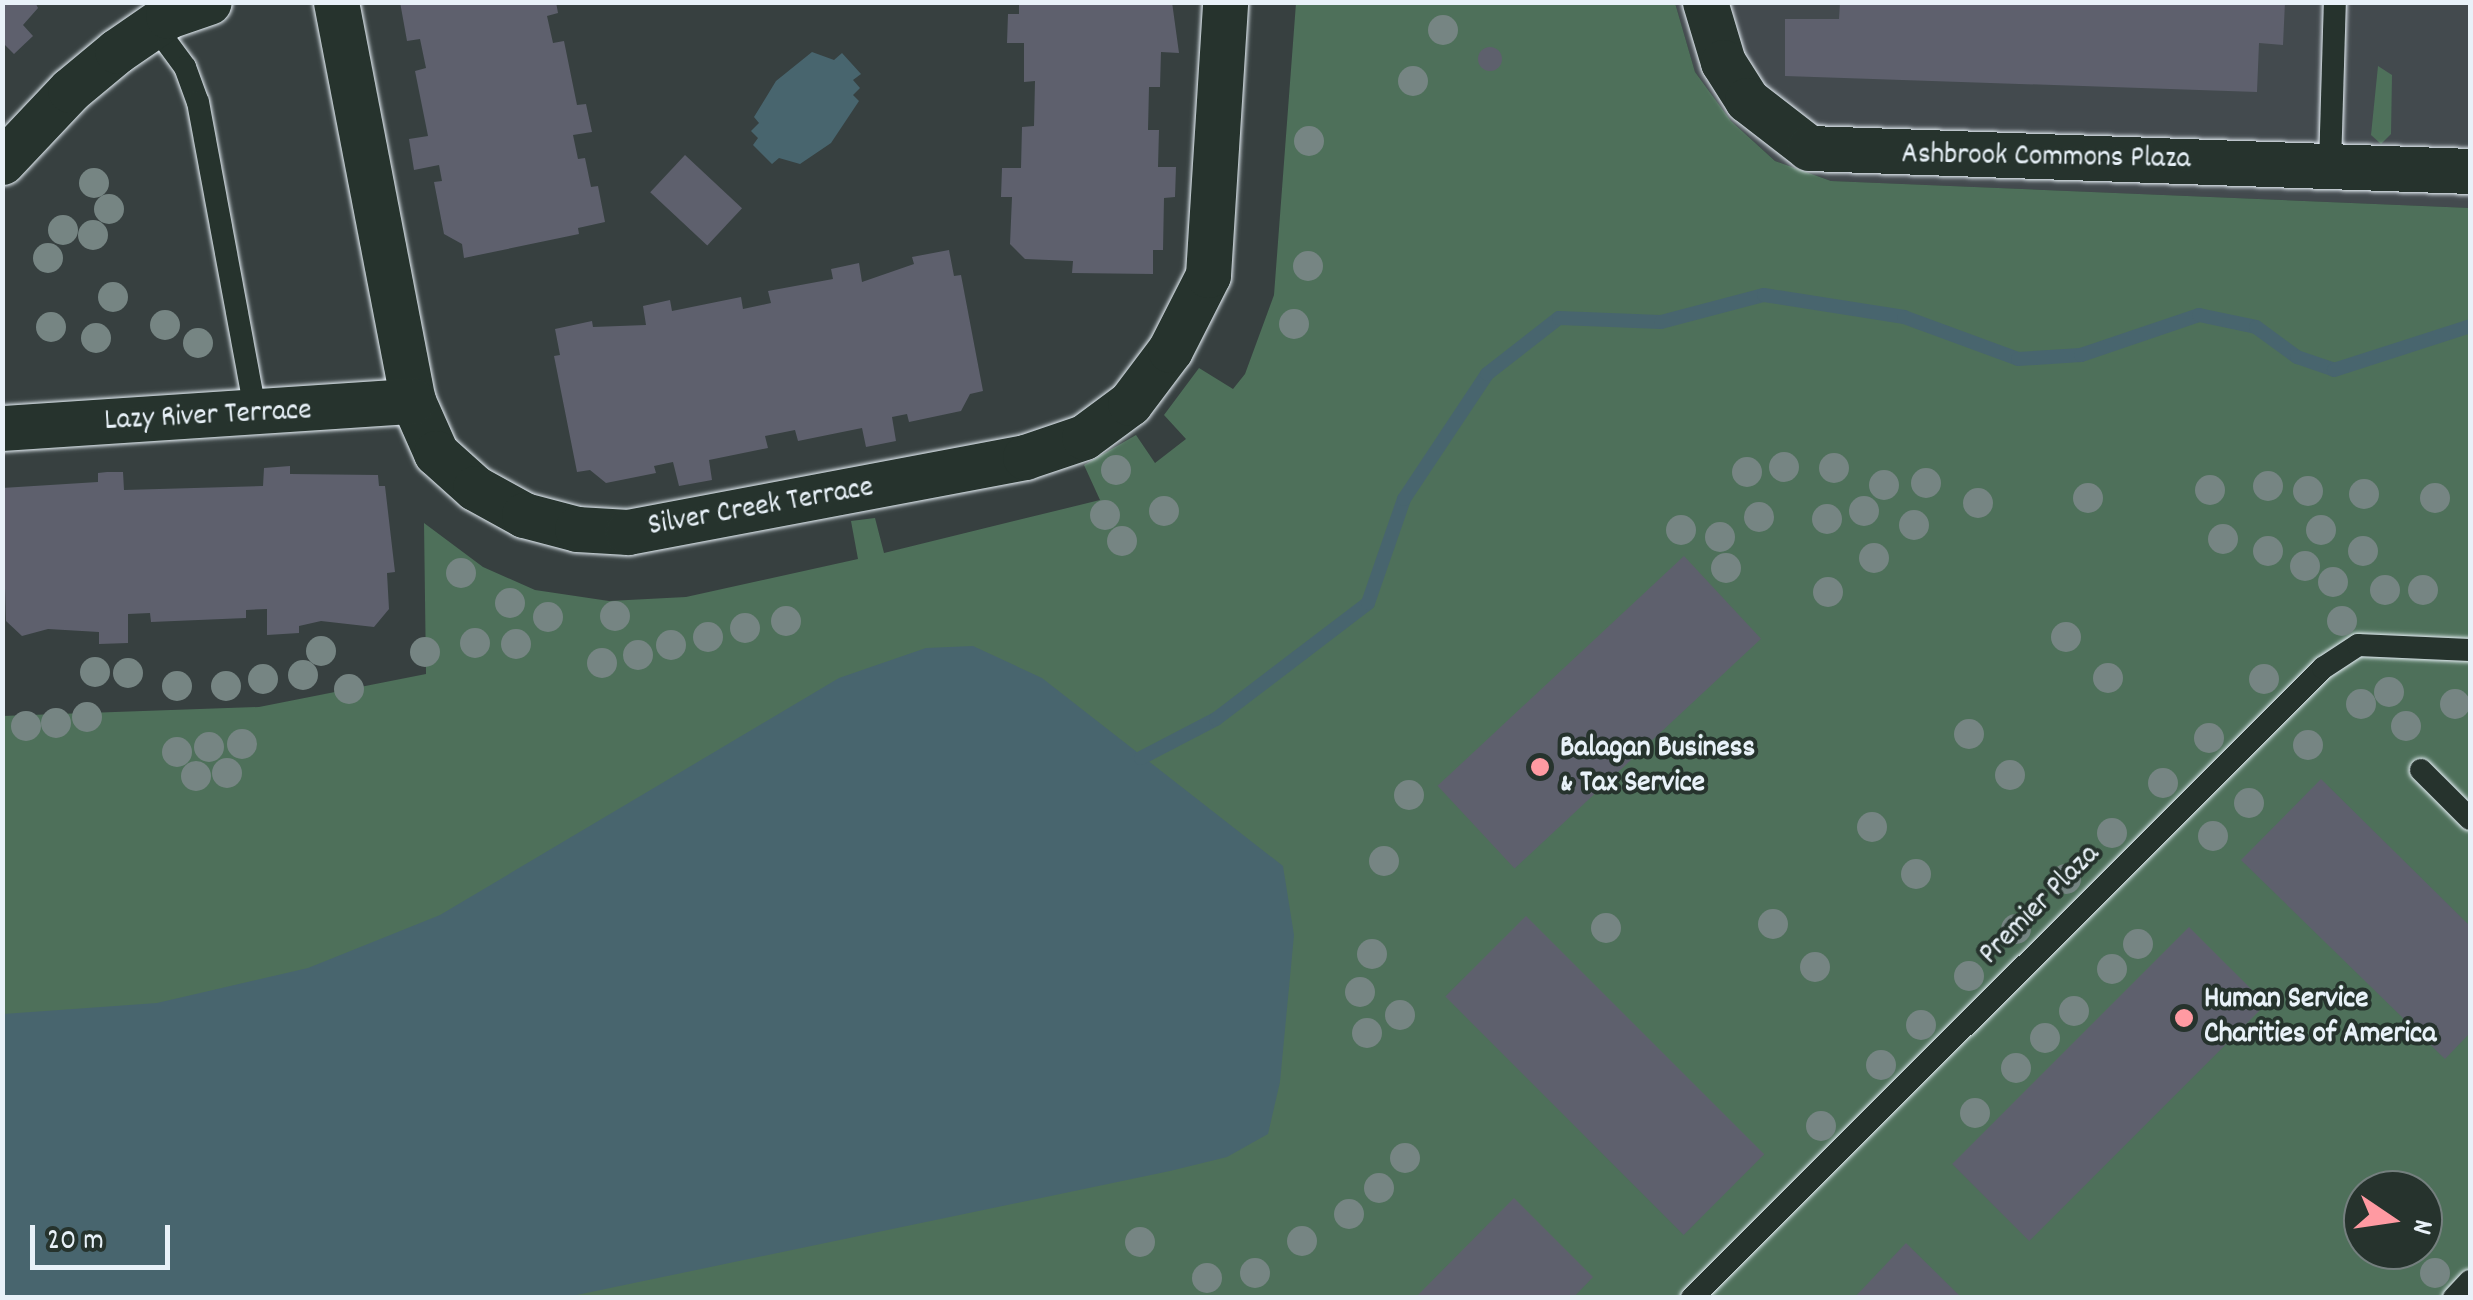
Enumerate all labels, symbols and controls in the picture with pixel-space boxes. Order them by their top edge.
street label: Ashbrook Commons Plaza [1901,138,2191,180]
street label: Lazy River Terrace [104,395,312,441]
street label: Silver Creek Terrace [646,471,876,547]
place label: Balagan Business & Tax Service [1560,732,1755,802]
marker: Balagan Business & Tax Service [1529,756,1551,778]
street label: Premier Plaza [1973,838,2109,974]
place label: Human Service Charities of America [2204,983,2436,1054]
marker: Human Service Charities of America [2173,1007,2195,1029]
north arrow [2343,1170,2443,1270]
scale bar [35,1205,175,1267]
text: N [2399,1215,2441,1238]
text: 20 m [47,1221,104,1264]

